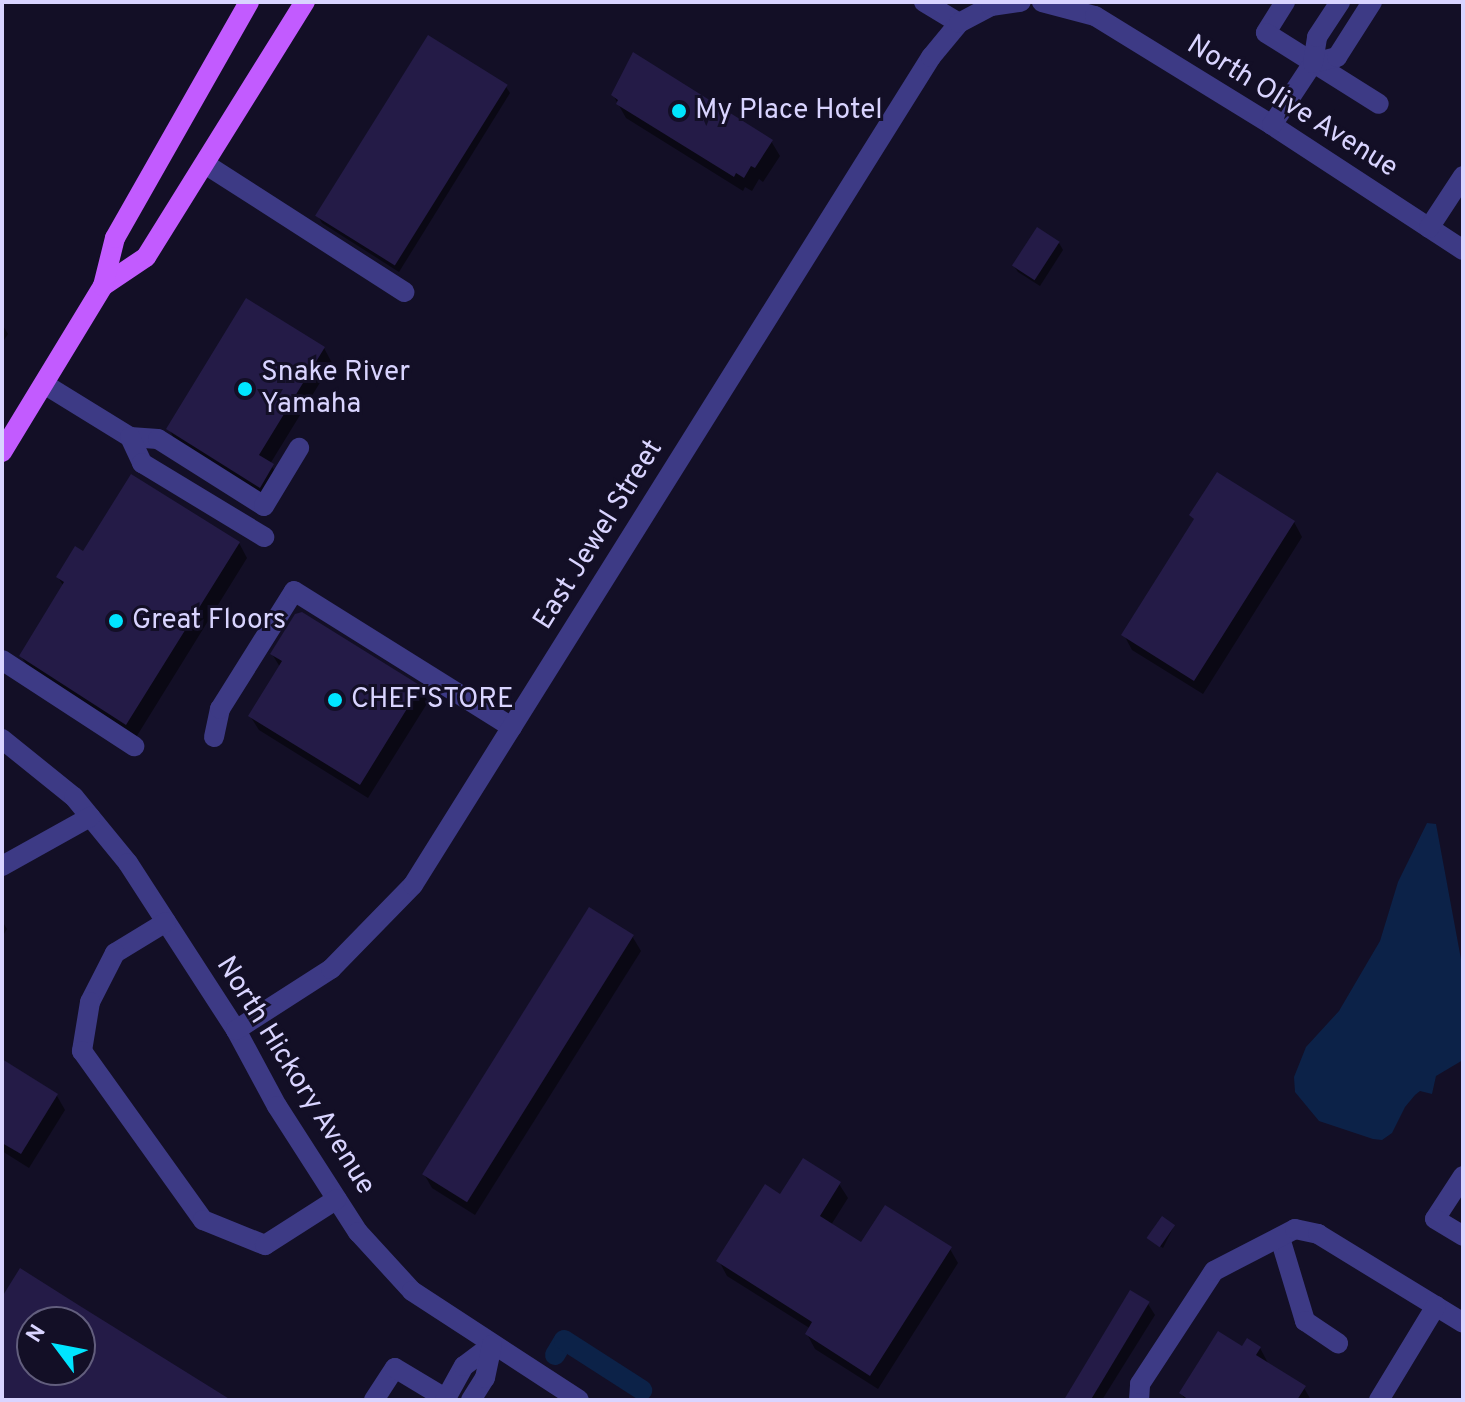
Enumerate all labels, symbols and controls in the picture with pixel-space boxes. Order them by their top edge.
street label: North Olive Avenue [1180,28,1404,186]
place label: My Place Hotel [695,94,883,128]
marker: My Place Hotel [670,102,688,120]
place label: Snake River Yamaha [261,356,410,422]
marker: Snake River Yamaha [236,380,254,398]
street label: East Jewel Street [527,434,671,636]
place label: Great Floors [132,604,286,638]
marker: Great Floors [107,612,125,630]
place label: CHEF'STORE [351,683,514,717]
marker: CHEF'STORE [326,691,344,709]
street label: North Hickory Avenue [208,950,382,1202]
north arrow [16,1306,96,1386]
text: N [21,1320,53,1348]

